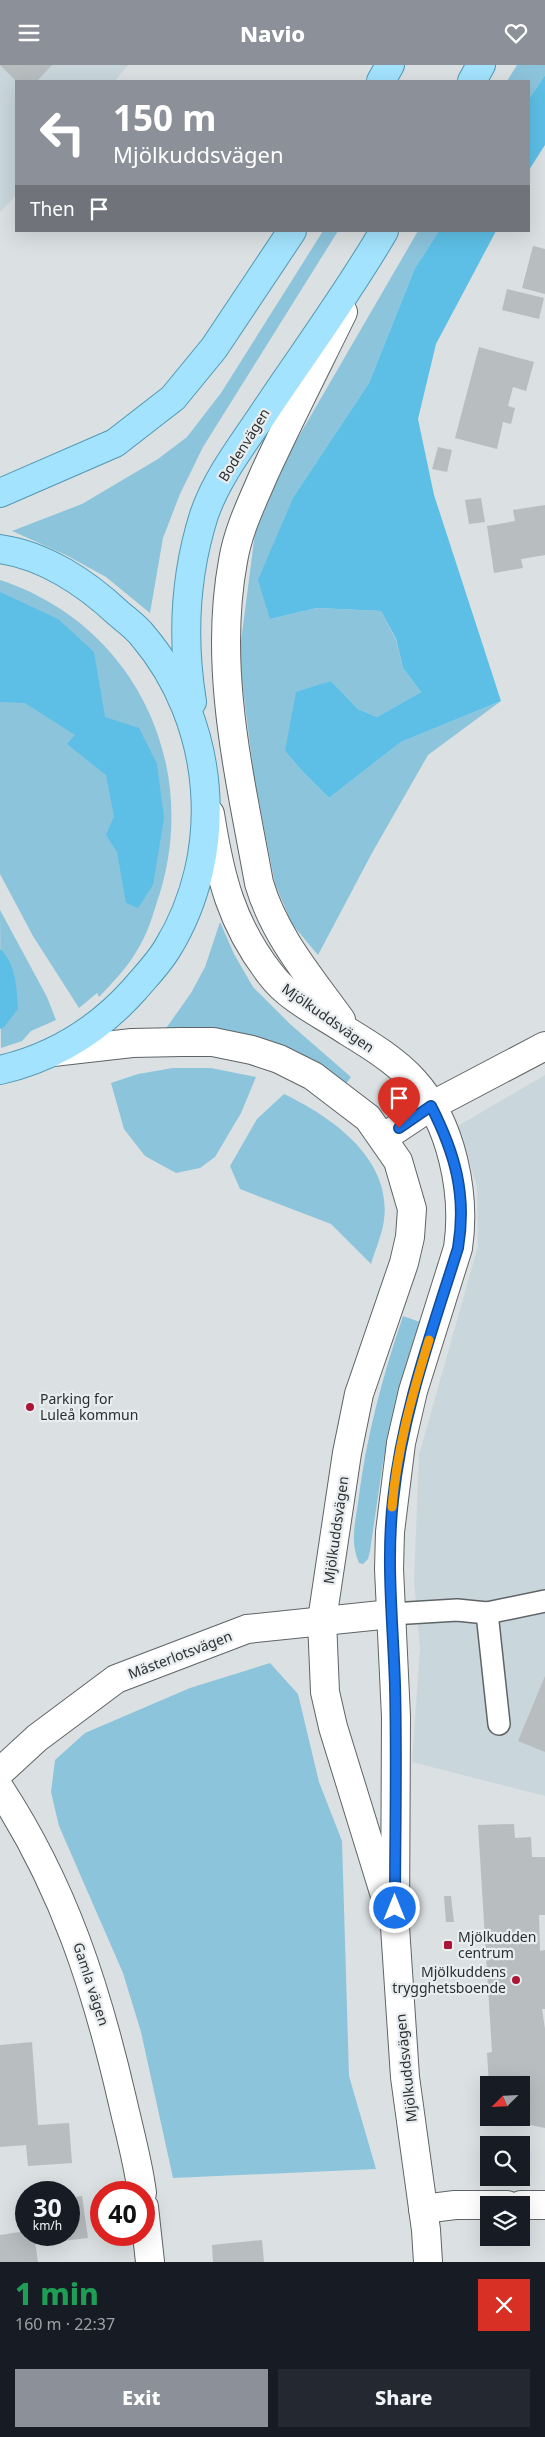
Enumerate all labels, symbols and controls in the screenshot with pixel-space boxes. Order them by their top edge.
text: Navio [240,18,305,48]
icon: menu [15,19,43,47]
icon: heart [502,19,530,47]
text: 150 m [113,94,216,141]
icon: left [30,100,95,165]
text: Mjölkuddsvägen [113,139,284,169]
icon: arrive [85,195,113,223]
text: Then [30,196,75,222]
street label: Bodenvägen [214,405,274,485]
street label: Mjölkuddsvägen [278,979,378,1057]
pin [378,1077,420,1128]
icon: arrive [385,1084,413,1112]
place label: Parking for Luleå kommun [40,1389,138,1424]
marker: Parking for Luleå kommun [24,1401,36,1413]
street label: Mjölkuddsvägen [319,1475,352,1585]
street label: Mästerlotsvägen [125,1626,235,1683]
position arrow [368,1881,420,1933]
place label: Mjölkudden centrum [458,1927,536,1962]
marker: Mjölkudden centrum [442,1939,454,1951]
street label: Gamla vägen [69,1940,114,2028]
place label: Mjölkuddens trygghetsboende [392,1962,506,1997]
marker: Mjölkuddens trygghetsboende [510,1974,522,1986]
street label: Mjölkuddsvägen [390,2013,421,2123]
north arrow [480,2076,530,2126]
map controls [480,2076,530,2246]
button: search [480,2136,530,2186]
speed limit sign: 40 [90,2181,155,2246]
text: 30 [33,2190,62,2224]
button: layers [480,2196,530,2246]
text: km/h [33,2217,62,2234]
text: 1 min [15,2273,99,2314]
button: close [478,2279,530,2331]
text: 160 m · 22:37 [15,2313,115,2335]
button: Exit [15,2369,268,2427]
button: Share [278,2369,530,2427]

